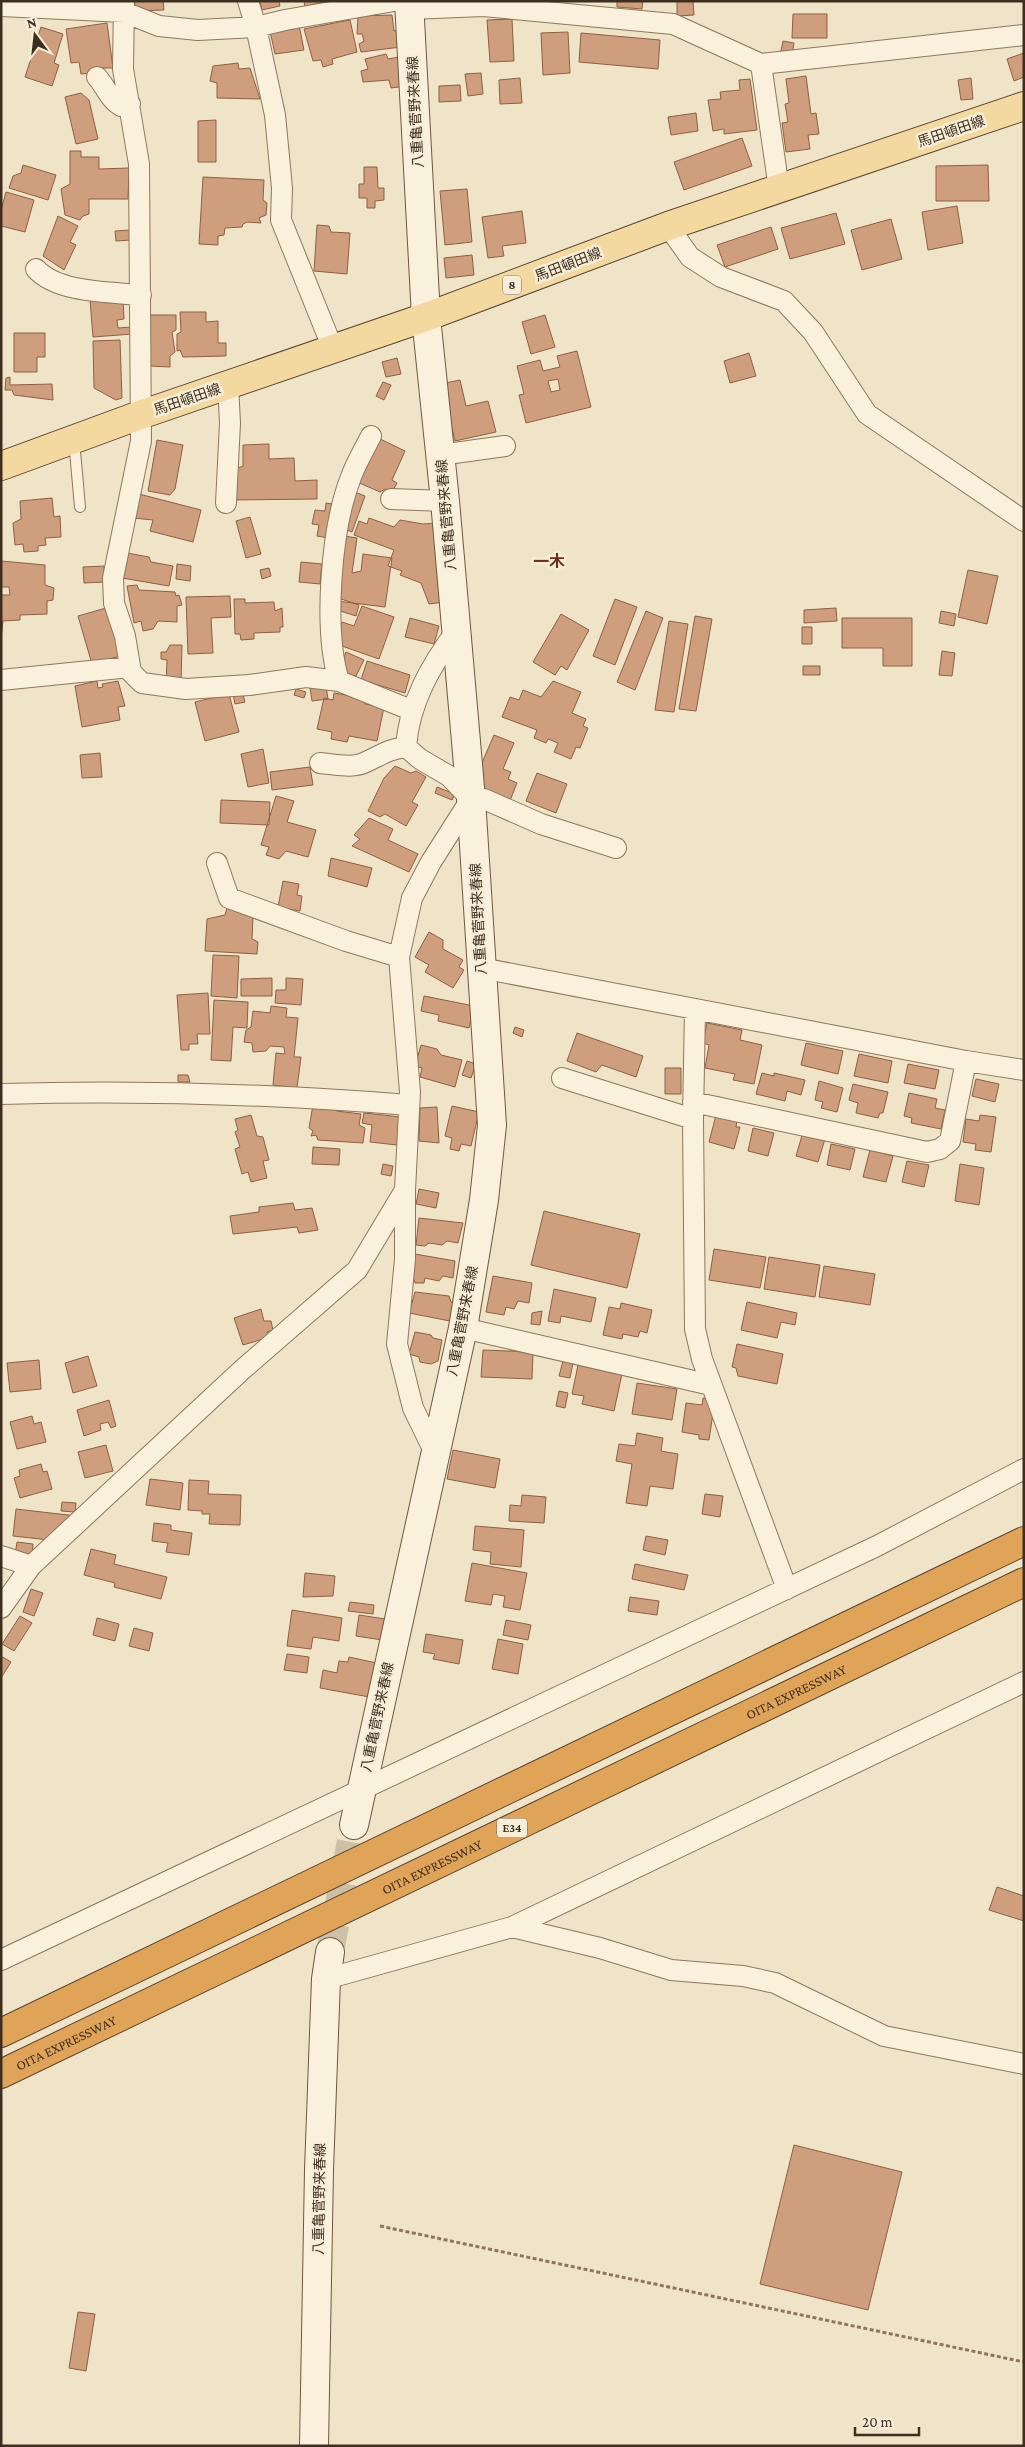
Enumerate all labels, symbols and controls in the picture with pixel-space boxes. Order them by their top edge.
north arrow [10,10,60,60]
text: N [25,13,39,31]
street label: 八重亀菅野来春線 [404,56,426,168]
street label: 馬田頓田線 [915,112,987,150]
street label: 馬田頓田線 [532,244,604,284]
road number: 8 [503,276,521,294]
street label: 馬田頓田線 [151,380,223,418]
street label: 八重亀菅野来春線 [433,459,459,571]
district label: 一木 [533,553,565,570]
street label: 八重亀菅野来春線 [467,863,489,975]
street label: 八重亀菅野来春線 [443,1265,481,1377]
street label: 八重亀菅野来春線 [358,1661,396,1773]
street label: OITA EXPRESSWAY [743,1661,849,1723]
road number: E34 [497,1819,527,1838]
street label: OITA EXPRESSWAY [379,1836,485,1898]
street label: OITA EXPRESSWAY [13,2012,119,2074]
street label: 八重亀菅野来春線 [310,2143,328,2255]
scale bar [855,2404,919,2436]
text: 20 m [862,2414,893,2430]

